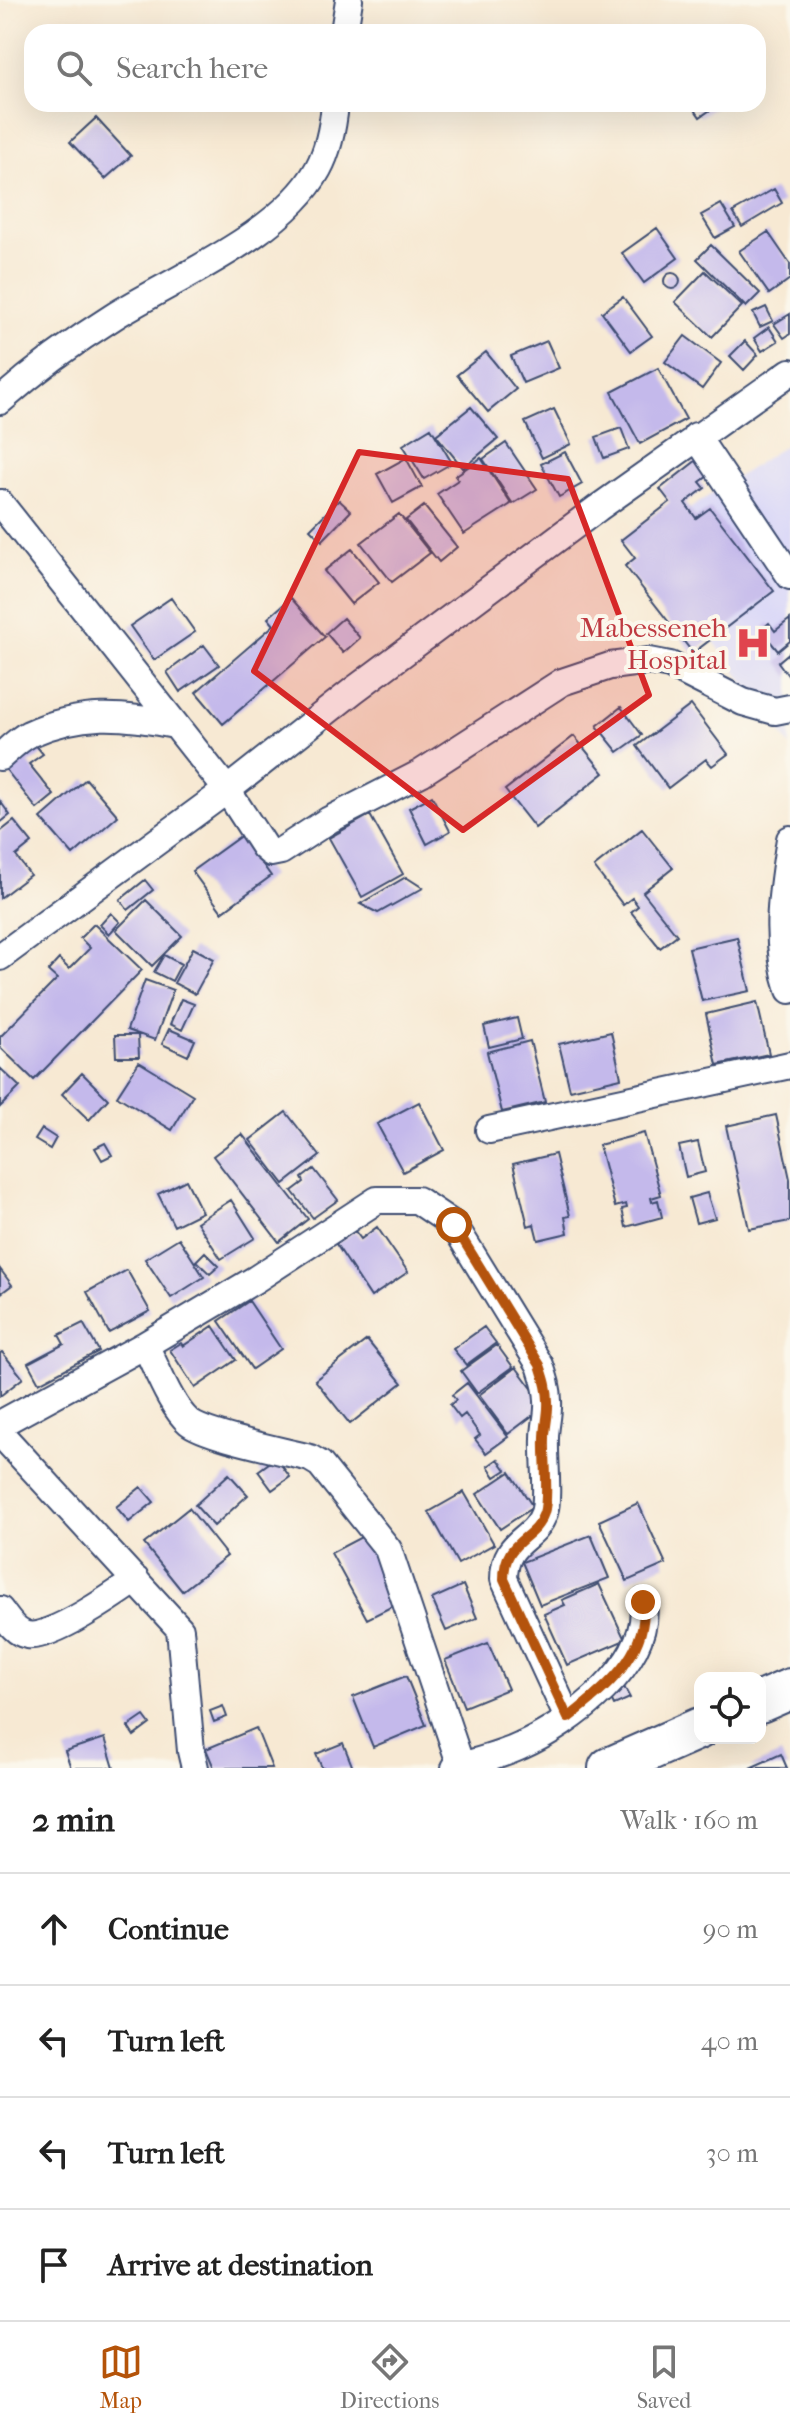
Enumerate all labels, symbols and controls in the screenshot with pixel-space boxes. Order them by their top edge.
search box [24,24,766,112]
icon: search [52,46,96,90]
text: Search here [116,51,268,86]
place label: Mabesseneh Hospital [580,611,727,676]
hospital icon: Mabesseneh Hospital [734,624,772,662]
route start [436,1207,472,1243]
route end [625,1584,661,1620]
map controls [694,1672,766,1744]
button: locate [694,1672,766,1744]
text: 2 min [32,1800,115,1840]
text: Walk · 160 m [620,1805,758,1836]
icon: ahead [32,1907,76,1951]
text: Continue [108,1912,229,1947]
text: 90 m [703,1914,758,1945]
icon: left [32,2019,76,2063]
text: Turn left [108,2024,225,2059]
text: 40 m [701,2026,758,2057]
icon: left [32,2131,76,2175]
text: Turn left [108,2136,225,2171]
text: 30 m [706,2138,758,2169]
icon: arrive [32,2243,76,2287]
text: Arrive at destination [108,2248,373,2283]
tab: Map [99,2340,143,2414]
tab: Directions [340,2340,439,2414]
tab: Saved [637,2340,691,2414]

